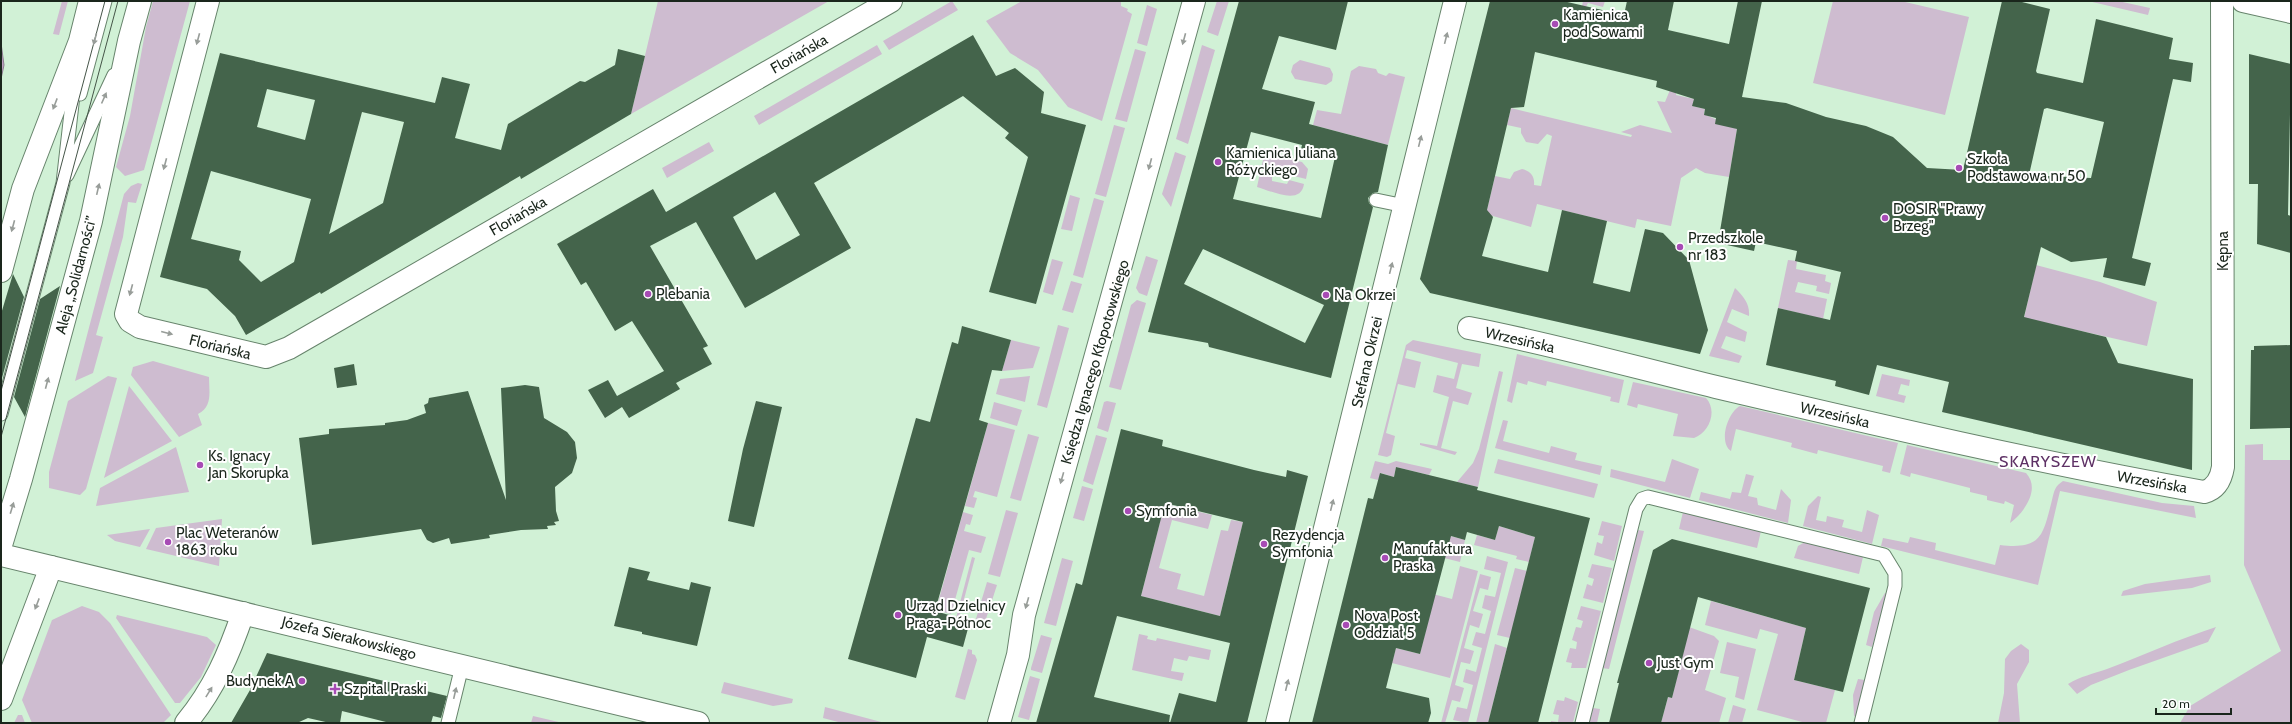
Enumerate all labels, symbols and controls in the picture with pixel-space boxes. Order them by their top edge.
place label: Kamienica pod Sowami [1563,6,1643,41]
marker: Kamienica pod Sowami [1550,19,1560,29]
street label: Floriańska [767,30,832,78]
one-way arrow [1444,32,1450,44]
one-way arrow [92,33,98,45]
one-way arrow [195,33,201,45]
one-way arrow [1181,33,1187,45]
one-way arrow [101,92,107,103]
one-way arrow [52,98,58,110]
one-way arrow [1418,135,1424,148]
place label: Kamienica Juliana Różyckiego [1226,144,1336,179]
place label: Szkoła Podstawowa nr 50 [1967,150,2086,185]
marker: Kamienica Juliana Różyckiego [1213,157,1223,167]
one-way arrow [1146,158,1152,170]
one-way arrow [162,159,168,171]
marker: Szkoła Podstawowa nr 50 [1954,163,1964,173]
one-way arrow [96,183,102,196]
street label: Floriańska [486,192,551,240]
place label: DOSIR "Prawy Brzeg" [1893,200,1984,235]
marker: DOSIR "Prawy Brzeg" [1880,213,1890,223]
street label: Aleja „Solidarności” [52,214,100,336]
one-way arrow [10,221,16,233]
place label: Przedszkole nr 183 [1688,229,1763,264]
street label: Kępna [2214,230,2232,271]
marker: Przedszkole nr 183 [1675,242,1685,252]
street label: Księdza Ignacego Kłopotowskiego [1057,258,1133,466]
one-way arrow [1388,262,1394,274]
one-way arrow [128,284,134,296]
place label: Plebania [656,285,711,303]
place label: Na Okrzei [1334,286,1396,304]
marker: Plebania [643,289,653,299]
marker: Na Okrzei [1321,290,1331,300]
street label: Stefana Okrzei [1348,315,1386,409]
street label: Wrzesińska [1483,323,1557,357]
one-way arrow [160,331,173,337]
street label: Floriańska [187,331,254,364]
one-way arrow [44,377,50,389]
street label: Wrzesińska [1798,398,1872,432]
place label: Ks. Ignacy Jan Skorupka [207,447,290,482]
district label: SKARYSZEW [1999,452,2097,471]
marker: Ks. Ignacy Jan Skorupka [195,460,205,470]
street label: Wrzesińska [2116,467,2189,497]
one-way arrow [1059,472,1065,484]
one-way arrow [1329,498,1335,511]
one-way arrow [9,502,15,514]
place label: Symfonia [1136,502,1198,520]
marker: Symfonia [1123,506,1133,516]
place label: Plac Weteranów 1863 roku [176,524,279,559]
place label: Rezydencja Symfonia [1272,526,1345,561]
marker: Plac Weteranów 1863 roku [163,537,173,547]
marker: Rezydencja Symfonia [1259,539,1269,549]
place label: Manufaktura Praska [1393,540,1473,575]
marker: Manufaktura Praska [1380,553,1390,563]
place label: Urząd Dzielnicy Praga-Północ [906,597,1006,632]
one-way arrow [1024,597,1030,609]
one-way arrow [34,598,40,610]
place label: Nova Post Oddział 5 [1354,607,1418,642]
marker: Urząd Dzielnicy Praga-Północ [893,610,903,620]
street label: Józefa Sierakowskiego [279,612,418,663]
marker: Nova Post Oddział 5 [1341,620,1351,630]
place label: Just Gym [1656,654,1714,672]
marker: Just Gym [1644,658,1654,668]
place label: Budynek A [226,672,295,690]
marker: Budynek A [297,676,307,686]
one-way arrow [1284,679,1290,691]
place label: Szpital Praski [344,680,427,698]
marker: Szpital Praski [329,683,341,695]
one-way arrow [206,686,213,698]
one-way arrow [453,687,459,699]
scale bar [2156,690,2231,716]
text: 20 m [2162,696,2190,711]

